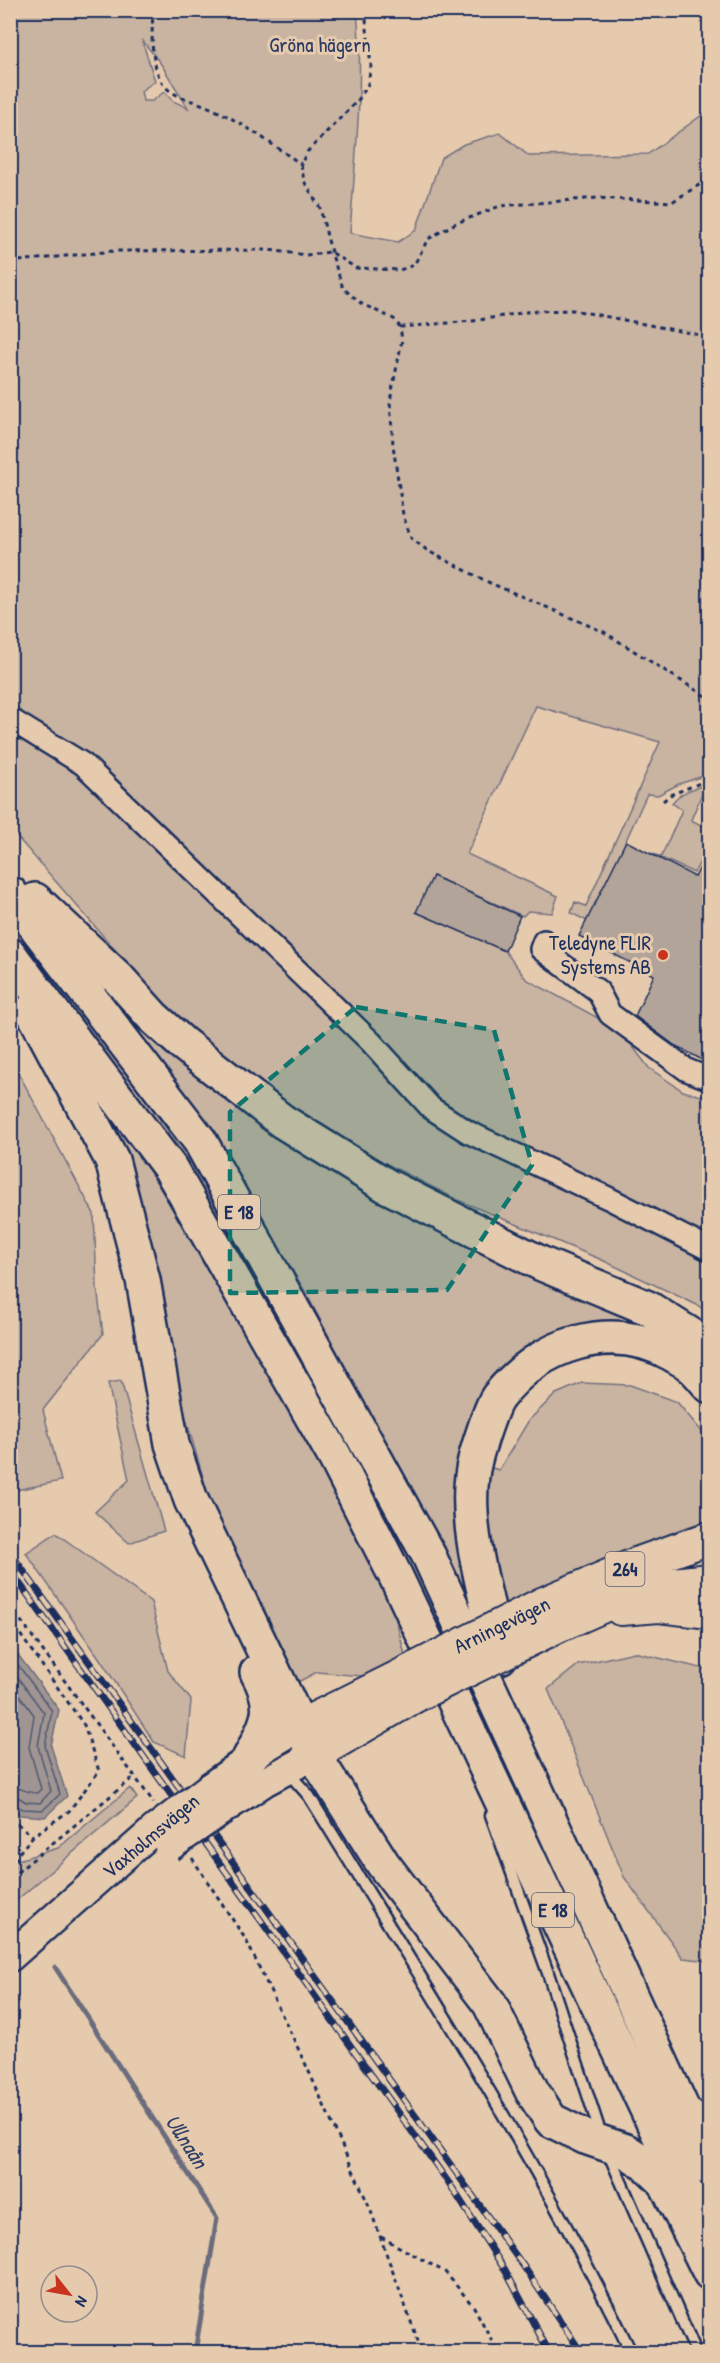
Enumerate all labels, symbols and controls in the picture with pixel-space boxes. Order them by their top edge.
park label: Gröna hägern [269,30,371,59]
place label: Teledyne FLIR Systems AB [549,928,651,981]
marker: Teledyne FLIR Systems AB [656,948,670,962]
road number: E 18 [218,1195,260,1229]
road number: 264 [606,1552,644,1586]
street label: Arningevägen [449,1589,555,1660]
street label: Vaxholmsvägen [96,1786,205,1885]
road number: E 18 [532,1893,574,1927]
water label: Ullnaån [158,2108,217,2176]
north arrow [39,2264,99,2324]
text: N [70,2292,93,2311]

